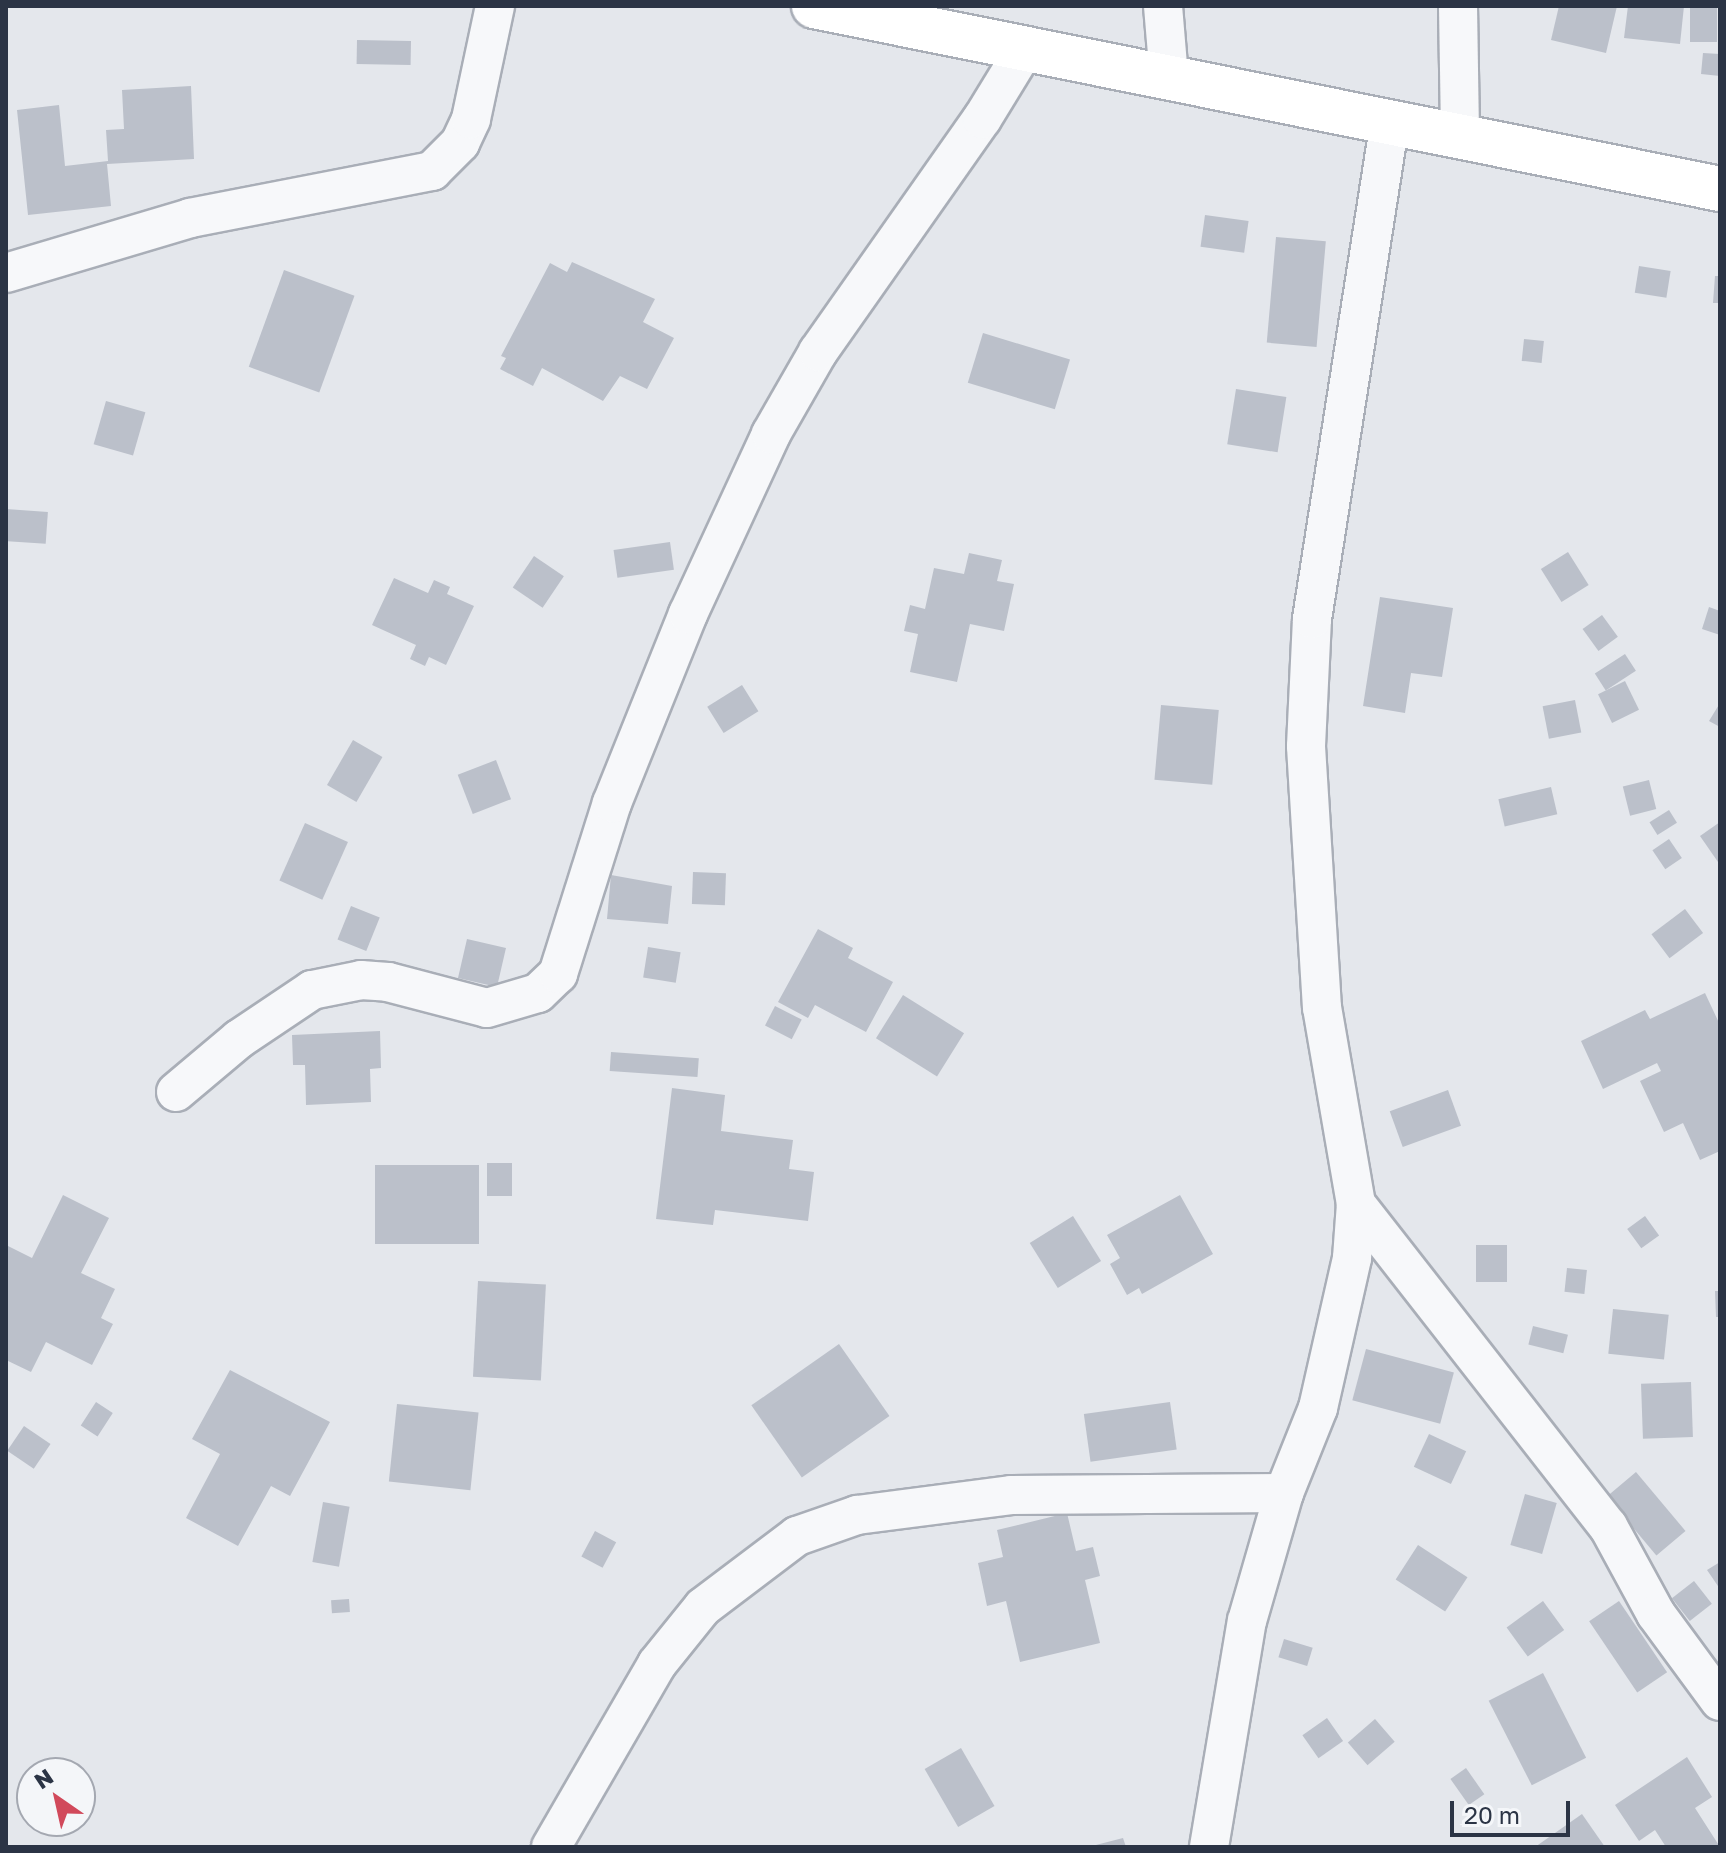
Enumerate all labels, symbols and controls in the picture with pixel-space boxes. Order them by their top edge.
north arrow [16,1757,96,1837]
text: N [29,1762,58,1794]
scale bar [1454,1785,1574,1835]
text: 20 m [1464,1800,1520,1829]

